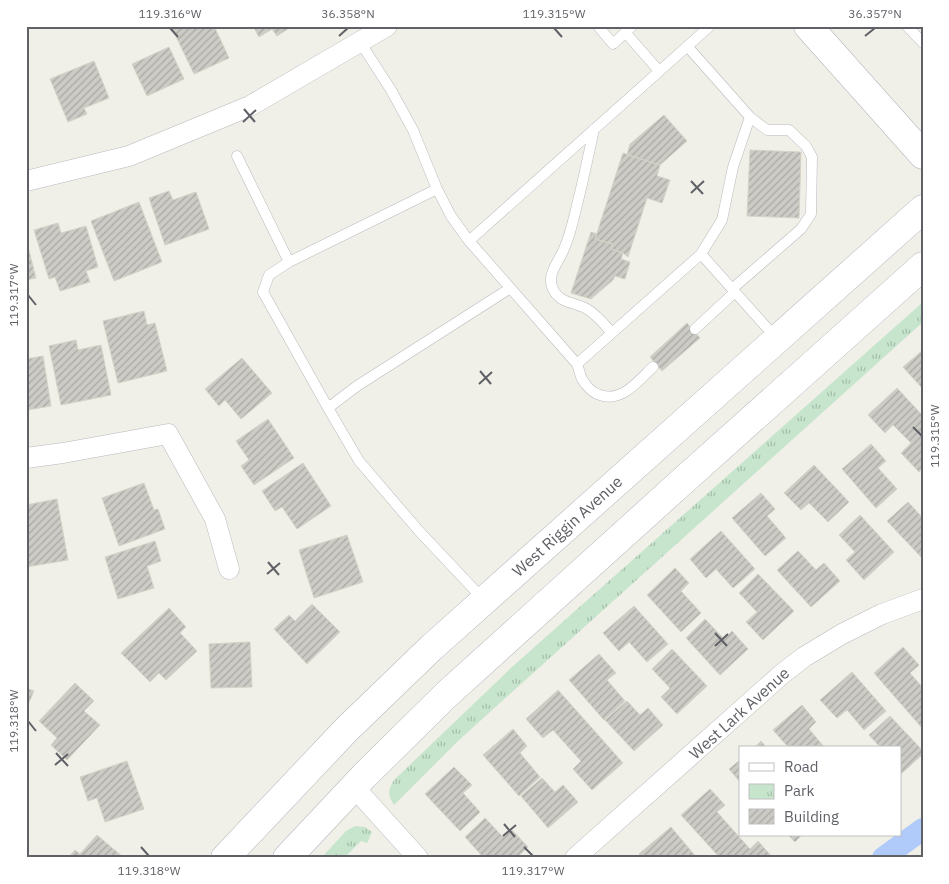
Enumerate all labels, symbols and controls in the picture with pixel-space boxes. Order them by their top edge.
text: 119.316°W [139,6,202,21]
text: 36.358°N [321,6,375,21]
text: 119.315°W [523,6,586,21]
text: 36.357°N [848,6,902,21]
text: 119.317°W [6,263,21,326]
text: 119.315°W [927,404,942,467]
street label: West Riggin Avenue [508,471,626,581]
street label: West Lark Avenue [685,663,793,763]
text: 119.318°W [6,689,21,752]
legend [739,746,902,836]
text: Road [784,757,819,776]
text: Park [784,781,814,800]
text: Building [784,807,839,826]
text: 119.318°W [118,863,181,878]
text: 119.317°W [502,863,565,878]

